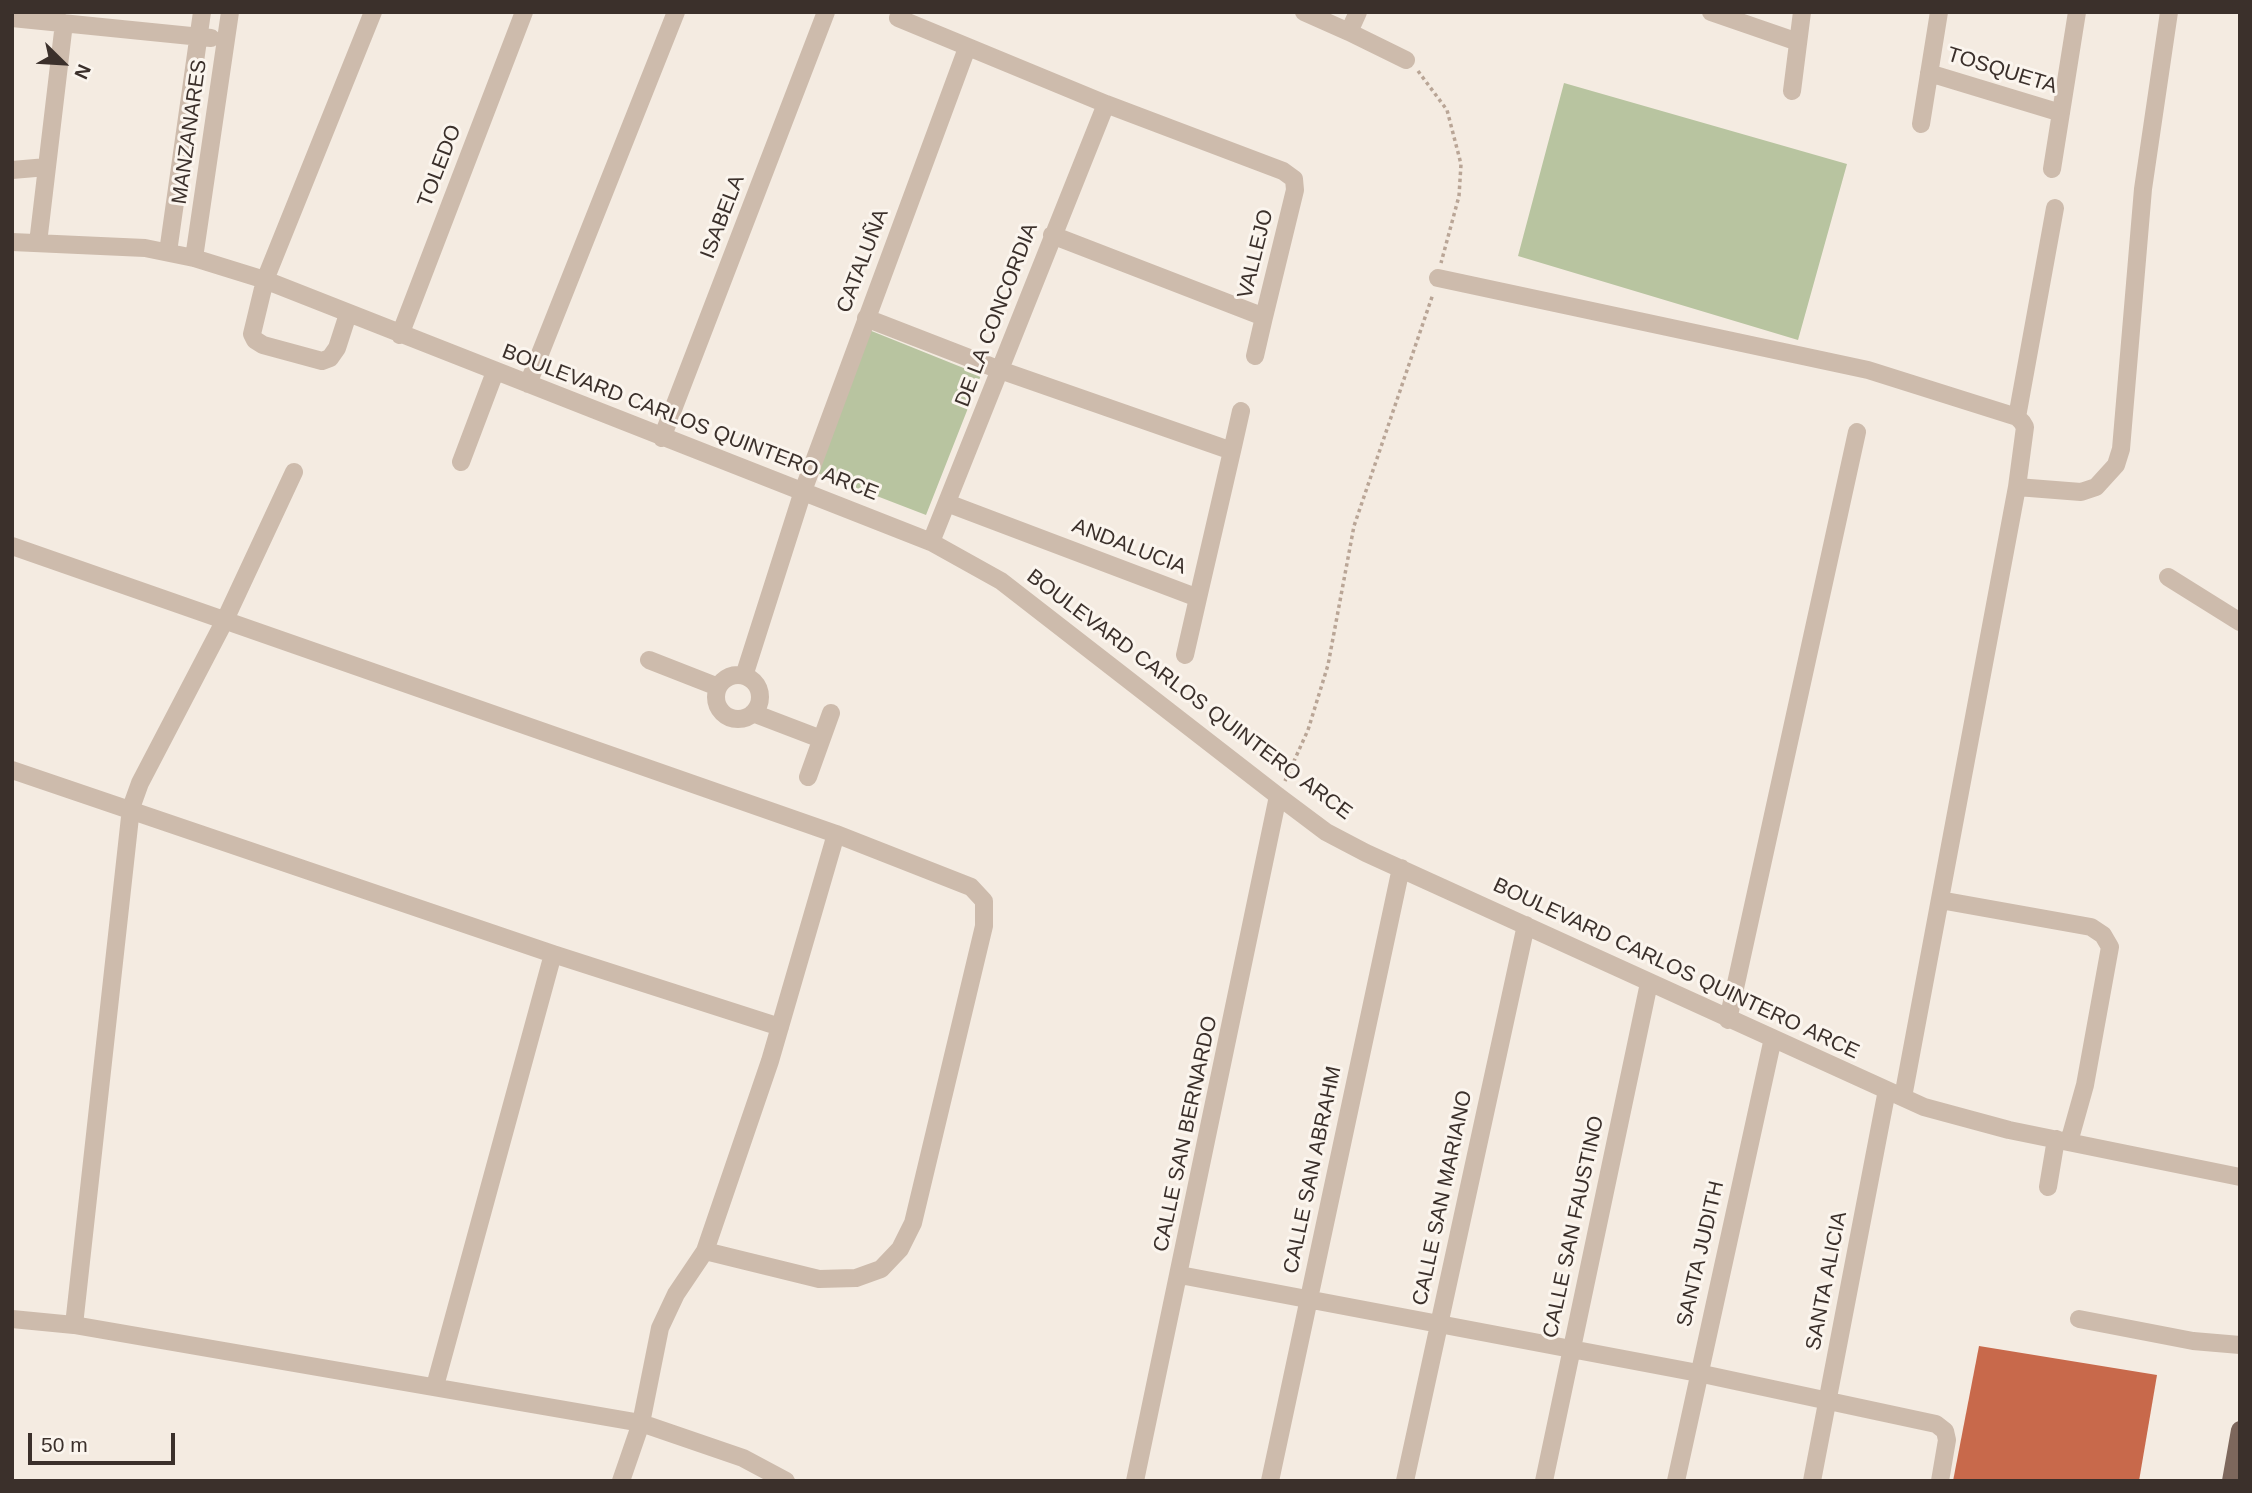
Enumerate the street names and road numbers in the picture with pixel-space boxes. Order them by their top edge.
street label: TOSQUETA [1944,42,2060,100]
street label: MANZANARES [167,58,213,206]
street label: TOLEDO [413,121,467,211]
street label: ISABELA [696,172,750,262]
street label: CATALUÑA [832,206,894,316]
street label: VALLEJO [1233,207,1279,301]
street label: DE LA CONCORDIA [950,220,1044,410]
street label: BOULEVARD CARLOS QUINTERO ARCE [498,339,882,507]
street label: ANDALUCIA [1068,514,1190,580]
street label: BOULEVARD CARLOS QUINTERO ARCE [1021,564,1357,826]
street label: BOULEVARD CARLOS QUINTERO ARCE [1489,873,1863,1065]
street label: CALLE SAN BERNARDO [1149,1014,1223,1254]
street label: CALLE SAN ABRAHM [1279,1064,1347,1276]
street label: CALLE SAN MARIANO [1408,1088,1478,1308]
street label: CALLE SAN FAUSTINO [1538,1114,1610,1340]
street label: SANTA JUDITH [1672,1179,1730,1329]
street label: SANTA ALICIA [1801,1209,1853,1353]

